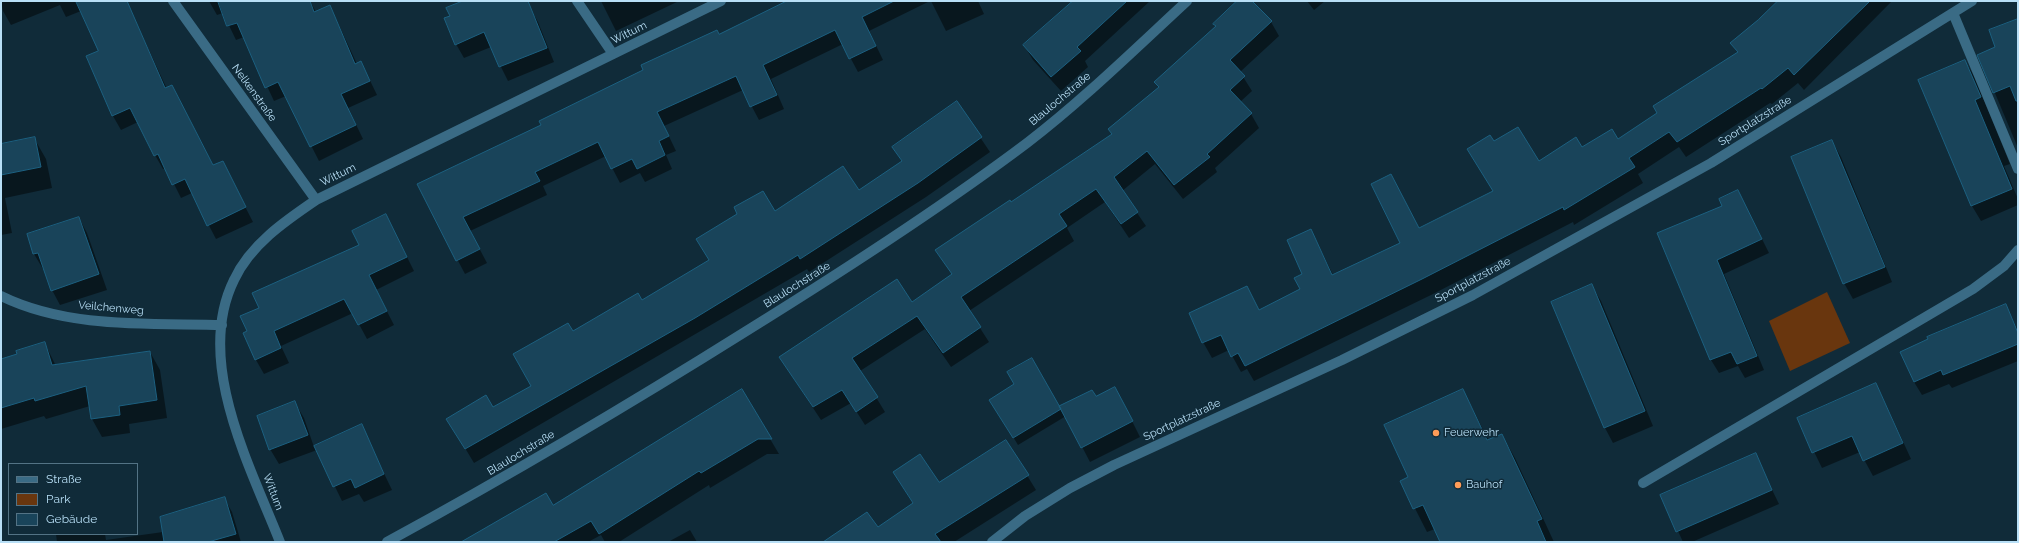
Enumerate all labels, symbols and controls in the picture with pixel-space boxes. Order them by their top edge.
street label: Wittum [609,19,649,47]
street label: Nelkenstraße [229,62,279,124]
street label: Blaulochstraße [1027,69,1093,129]
street label: Sportplatzstraße [1716,93,1794,149]
street label: Wittum [318,161,358,189]
street label: Sportplatzstraße [1433,255,1513,305]
street label: Blaulochstraße [761,259,833,311]
street label: Veilchenweg [78,299,144,317]
street label: Sportplatzstraße [1141,396,1223,444]
place label: Feuerwehr [1444,426,1499,440]
street label: Blaulochstraße [485,428,557,478]
marker: Feuerwehr [1431,428,1441,438]
legend [8,463,138,535]
text: Straße [46,472,82,486]
street label: Wittum [260,472,286,512]
place label: Bauhof [1466,478,1502,492]
marker: Bauhof [1453,480,1463,490]
text: Park [46,492,71,506]
text: Gebäude [46,512,97,526]

